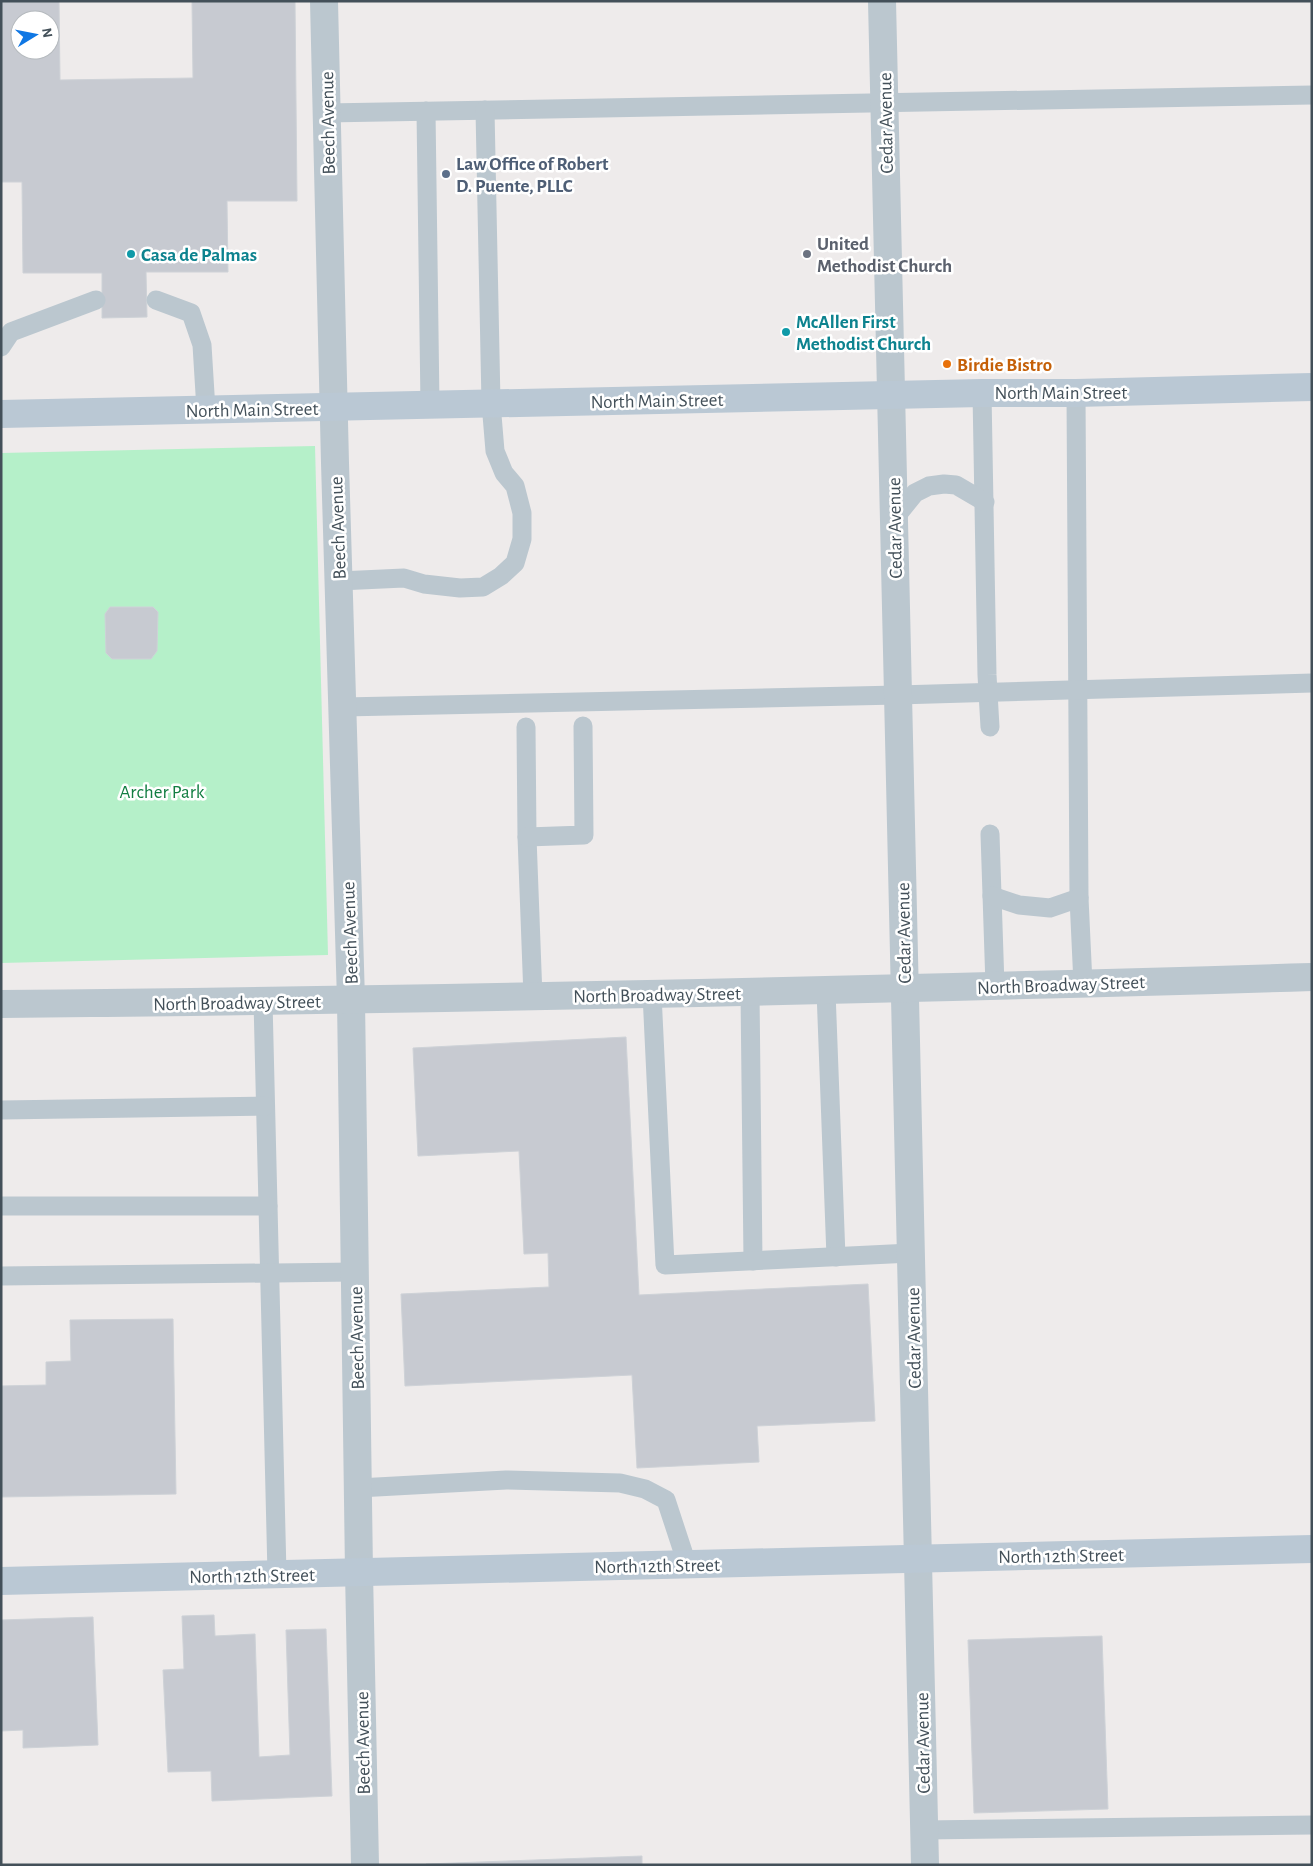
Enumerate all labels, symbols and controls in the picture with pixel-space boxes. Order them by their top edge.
north arrow [10,10,60,60]
text: N [39,27,55,39]
street label: Beech Avenue [318,71,339,175]
street label: Cedar Avenue [876,72,897,174]
place label: Law Office of Robert D. Puente, PLLC [456,155,609,196]
marker: Law Office of Robert D. Puente, PLLC [440,168,452,180]
place label: United Methodist Church [817,235,952,276]
place label: Casa de Palmas [141,246,257,265]
marker: Casa de Palmas [125,248,137,260]
marker: United Methodist Church [801,248,813,260]
place label: McAllen First Methodist Church [796,313,931,354]
marker: McAllen First Methodist Church [780,326,792,338]
place label: Birdie Bistro [957,356,1052,375]
marker: Birdie Bistro [941,358,953,370]
street label: North Main Street [995,384,1127,403]
street label: North Main Street [590,391,724,412]
street label: North Main Street [185,400,319,421]
street label: Beech Avenue [327,476,350,580]
street label: Cedar Avenue [885,477,906,579]
park label: Archer Park [120,783,205,802]
street label: Beech Avenue [339,881,362,985]
street label: Cedar Avenue [894,882,915,984]
street label: North Broadway Street [977,973,1145,998]
street label: North Broadway Street [573,985,741,1006]
street label: North Broadway Street [153,993,321,1014]
street label: Beech Avenue [347,1286,368,1390]
street label: Cedar Avenue [904,1287,925,1389]
street label: North 12th Street [998,1546,1124,1567]
street label: North 12th Street [594,1556,720,1577]
street label: North 12th Street [189,1566,315,1587]
street label: Beech Avenue [353,1691,374,1795]
street label: Cedar Avenue [913,1692,934,1794]

